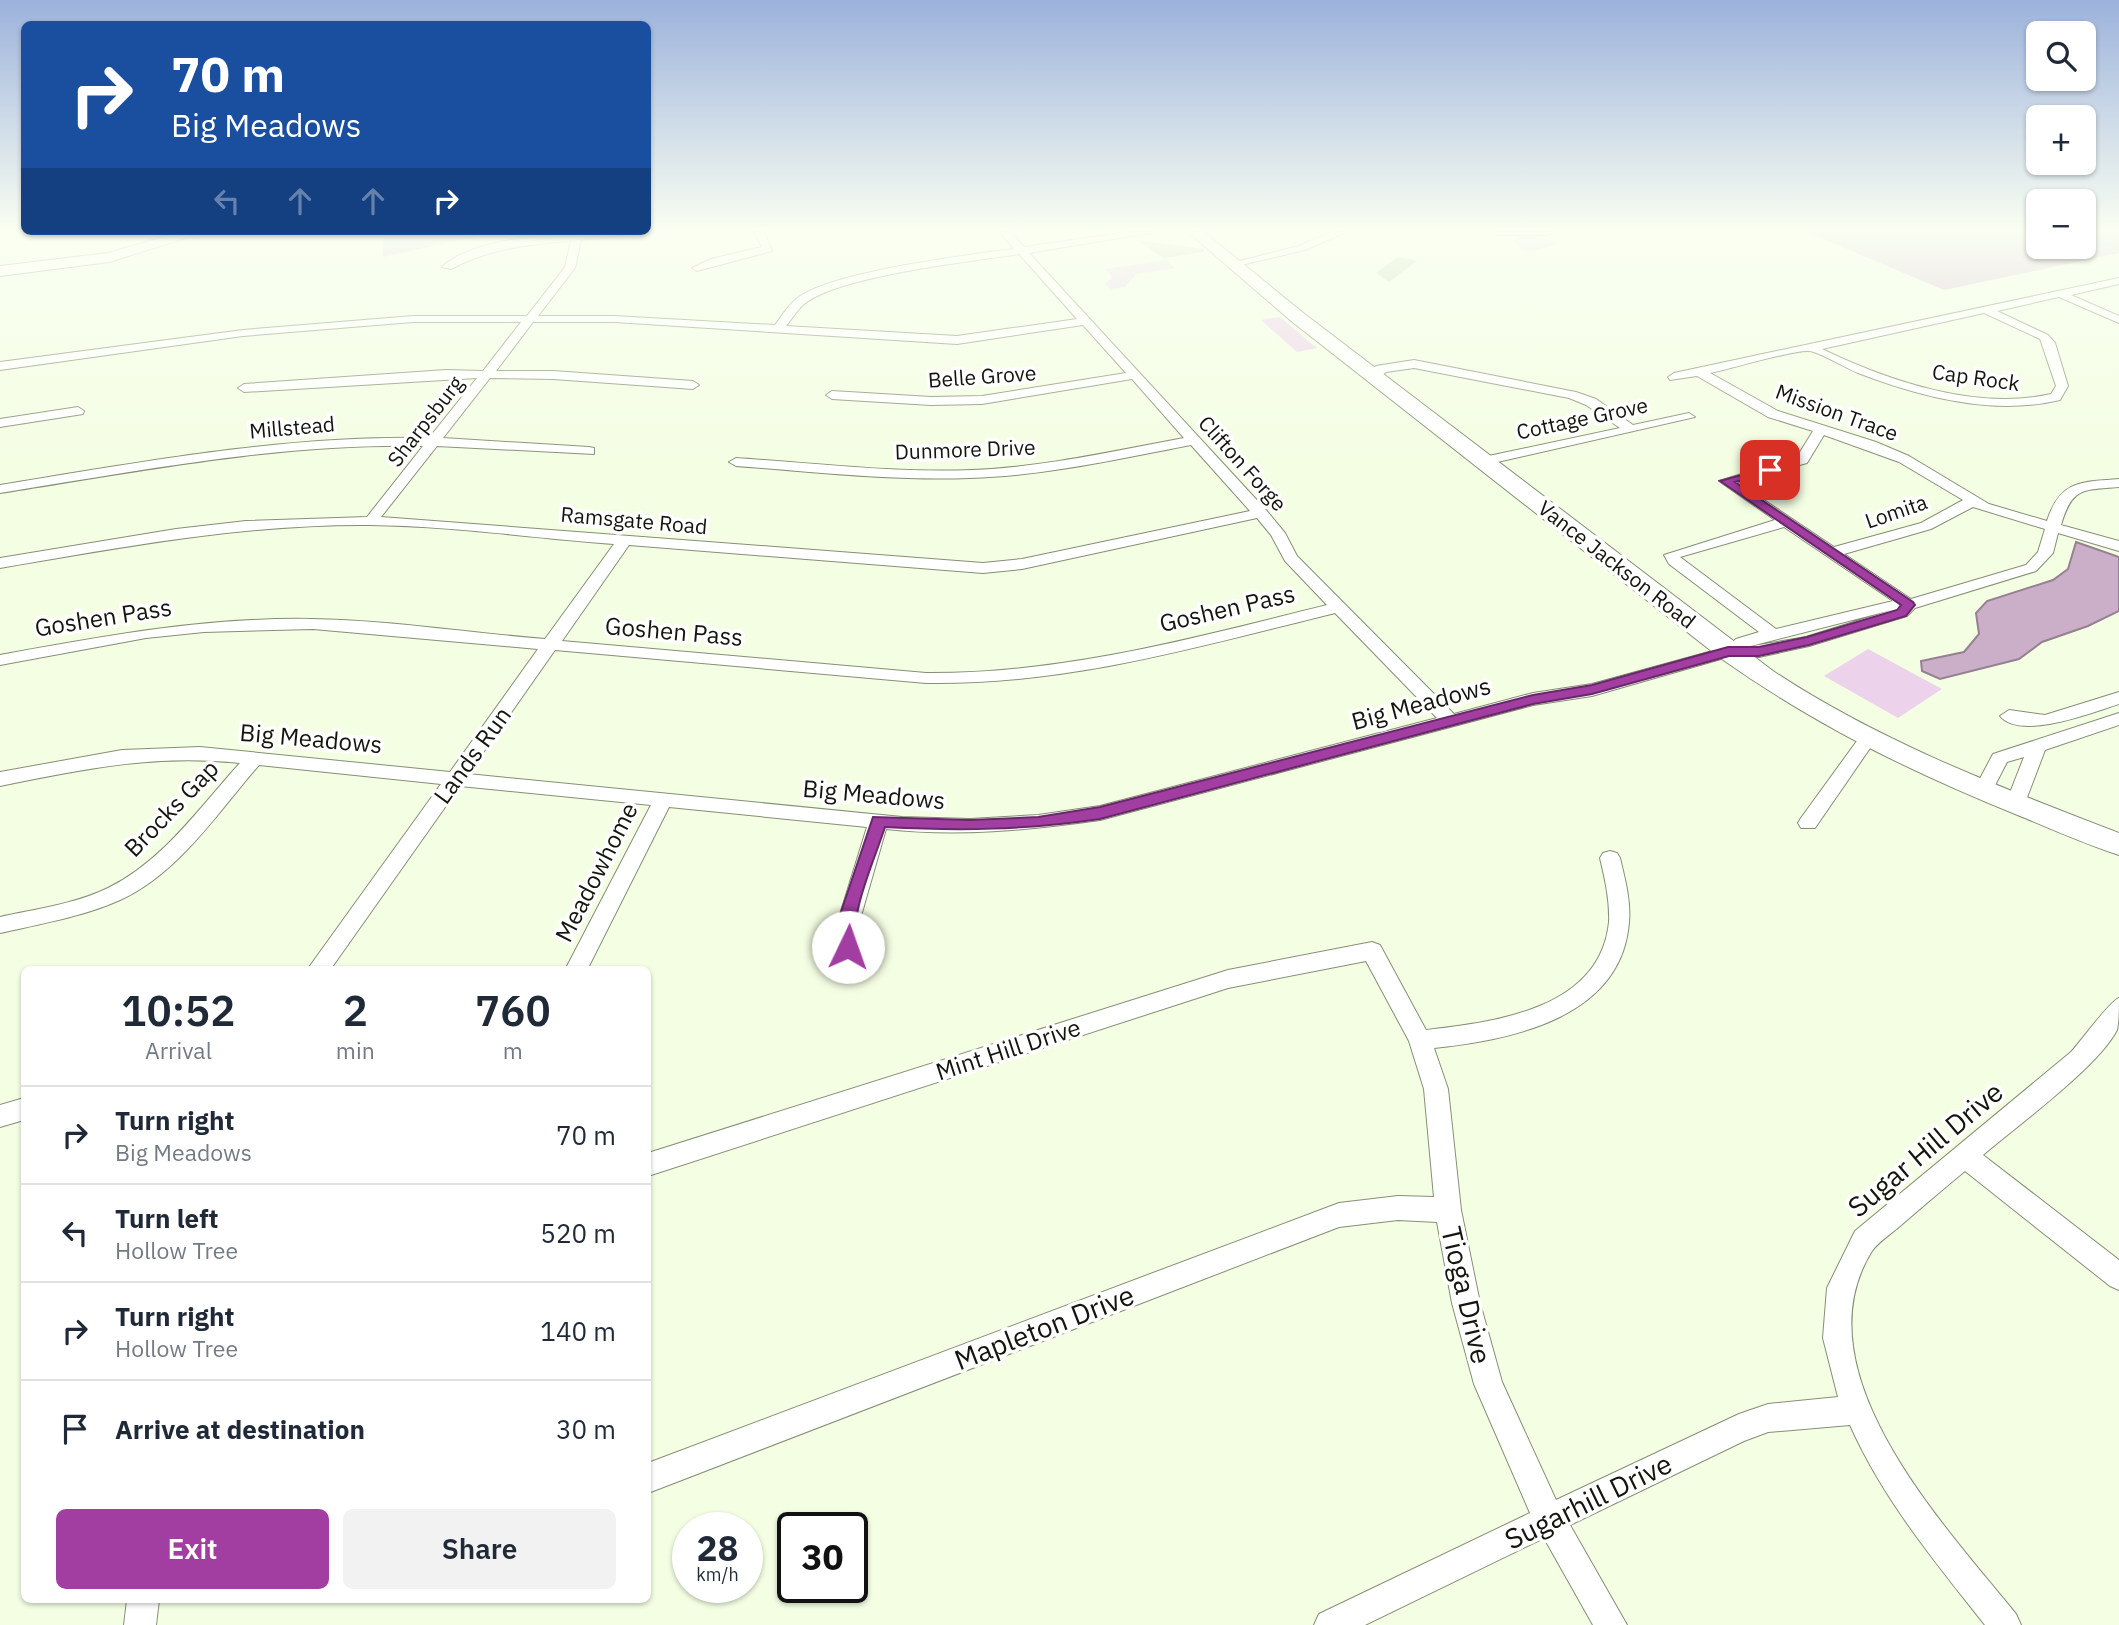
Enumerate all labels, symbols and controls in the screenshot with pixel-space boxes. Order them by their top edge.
map controls [2026,21,2096,259]
button: search [2026,21,2096,91]
text: 70 m [171,42,285,105]
icon: right [56,49,147,140]
text: Big Meadows [171,104,361,146]
button: + [2026,105,2096,175]
icon: left [208,182,246,220]
icon: ahead [281,182,319,220]
icon: ahead [354,182,392,220]
icon: right [427,182,465,220]
button: − [2026,189,2096,259]
street label: Cap Rock [1931,357,2021,397]
street label: Belle Grove [927,358,1037,394]
street label: Sharpsburg [381,370,469,472]
street label: Mission Trace [1772,377,1902,447]
street label: Cottage Grove [1514,390,1650,446]
street label: Millstead [248,409,336,445]
street label: Clifton Forge [1193,409,1293,517]
street label: Dunmore Drive [894,433,1036,465]
pin [1740,440,1800,500]
icon: arrive [1751,451,1789,489]
street label: Lomita [1861,487,1931,535]
street label: Vance Jackson Road [1532,494,1702,634]
street label: Ramsgate Road [560,500,708,540]
street label: Goshen Pass [1156,577,1298,639]
street label: Goshen Pass [32,590,174,644]
street label: Goshen Pass [604,609,744,653]
street label: Big Meadows [1348,669,1494,737]
street label: Lands Run [426,700,518,810]
street label: Big Meadows [238,716,384,760]
street label: Brocks Gap [117,753,225,863]
street label: Big Meadows [801,772,947,816]
street label: Meadowhome [547,797,645,947]
position arrow [811,910,885,984]
text: 10:52 [121,983,236,1038]
text: 2 [343,983,368,1038]
text: 760 [475,983,551,1038]
street label: Mint Hill Drive [931,1011,1085,1087]
text: Arrival [145,1035,212,1065]
text: min [336,1035,375,1065]
text: m [503,1035,523,1065]
street label: Sugar Hill Drive [1839,1073,2011,1225]
text: Turn right [115,1103,234,1137]
icon: right [56,1116,94,1154]
text: 70 m [556,1118,616,1152]
text: Big Meadows [115,1137,252,1167]
text: Turn left [115,1201,218,1235]
icon: left [56,1214,94,1252]
text: 520 m [540,1216,616,1250]
street label: Tioga Drive [1433,1223,1501,1367]
text: Hollow Tree [115,1235,238,1265]
street label: Mapleton Drive [949,1276,1139,1378]
text: Turn right [115,1299,234,1333]
icon: right [56,1312,94,1350]
text: 140 m [540,1314,616,1348]
text: Hollow Tree [115,1333,238,1363]
icon: arrive [56,1410,94,1448]
text: Arrive at destination [115,1412,365,1446]
text: 30 m [556,1412,616,1446]
street label: Sugarhill Drive [1498,1445,1678,1557]
button: Exit [56,1509,329,1589]
button: Share [343,1509,616,1589]
speed limit sign: 30 [777,1512,868,1603]
text: 28 [696,1525,739,1571]
text: km/h [696,1563,739,1586]

